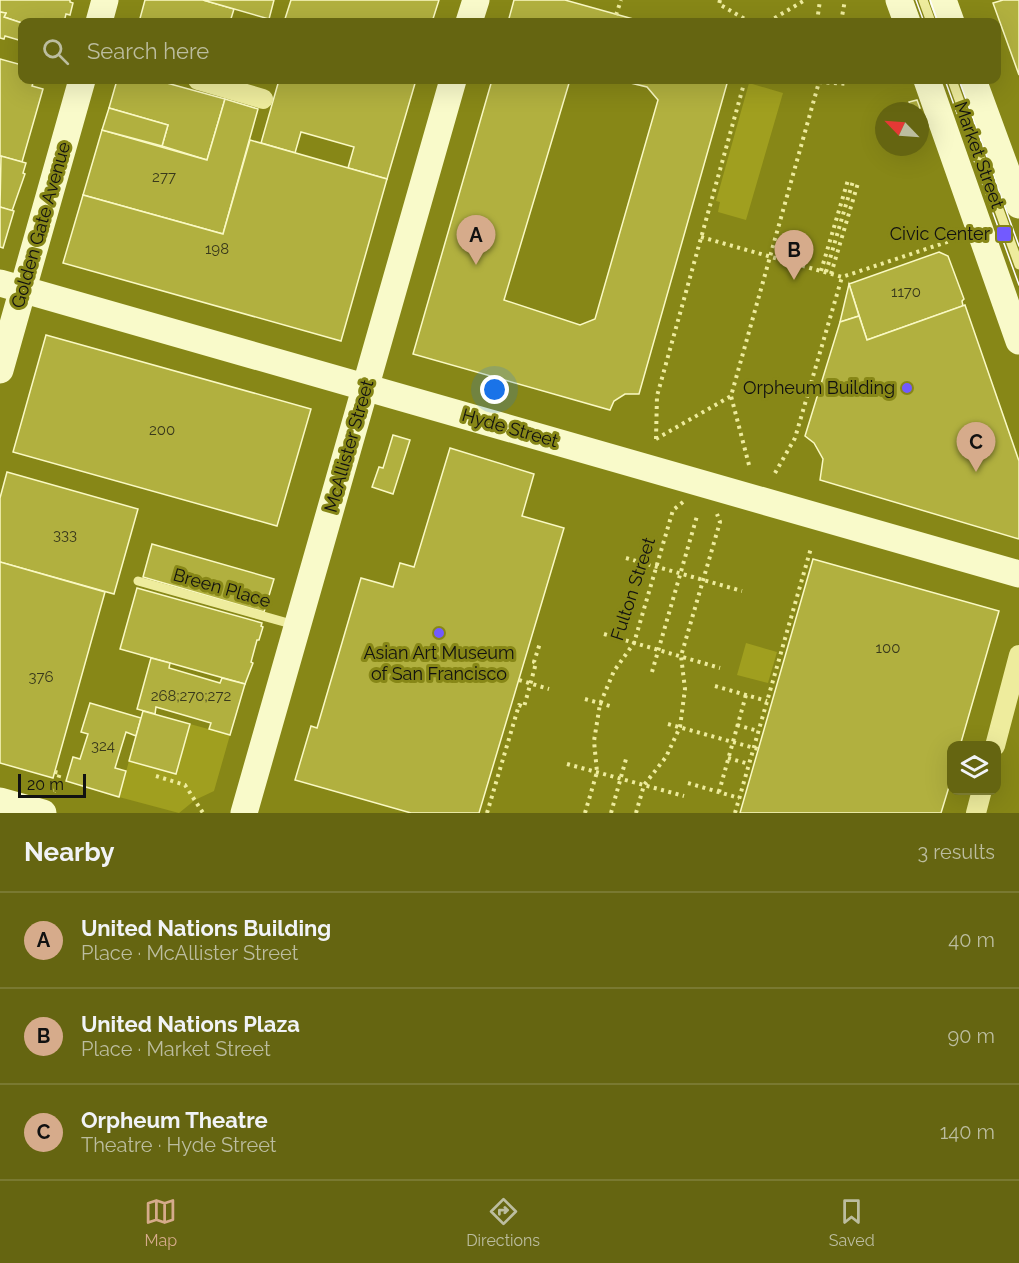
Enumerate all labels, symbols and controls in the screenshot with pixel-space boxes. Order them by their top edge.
search box [18,18,1001,84]
icon: search [39,35,72,68]
text: Search here [87,38,209,64]
street label: Market Street [950,99,1008,211]
north arrow [875,102,929,156]
street label: Golden Gate Avenue [7,139,74,310]
house number: 277 [152,168,176,186]
pin: A [456,216,496,265]
place label: Civic Center [890,223,991,244]
marker: Civic Center [995,225,1013,243]
pin: B [774,230,814,280]
house number: 198 [205,240,229,258]
house number: 1170 [891,283,921,301]
your location [480,375,509,404]
street label: McAllister Street [320,377,377,515]
place label: Orpheum Building [743,377,895,398]
marker: Orpheum Building [900,381,914,395]
street label: Hyde Street [460,404,561,451]
house number: 200 [149,421,175,439]
pin: C [956,422,996,472]
house number: 333 [53,526,77,544]
street label: Fulton Street [606,535,659,643]
street label: Breen Place [171,564,274,612]
marker: Asian Art Museum of San Francisco [432,626,446,640]
house number: 100 [876,639,900,657]
place label: Asian Art Museum of San Francisco [363,642,515,684]
house number: 376 [28,668,54,686]
house number: 268;270;272 [151,687,231,705]
house number: 324 [91,737,115,755]
map controls [947,741,1001,795]
button: layers [947,741,1001,795]
scale bar [18,771,86,798]
text: 20 m [27,775,64,794]
text: Nearby [24,837,114,867]
text: 3 results [917,840,995,864]
text: United Nations Building [81,915,331,941]
text: A [37,928,50,952]
text: 40 m [948,928,995,952]
text: Place · McAllister Street [81,941,298,965]
text: United Nations Plaza [81,1011,300,1037]
text: B [37,1024,50,1048]
text: 90 m [948,1024,995,1048]
text: Place · Market Street [81,1037,271,1061]
text: Orpheum Theatre [81,1107,268,1133]
text: C [37,1120,50,1144]
text: 140 m [940,1120,995,1144]
text: Theatre · Hyde Street [81,1133,277,1157]
tab: Map [144,1195,177,1250]
tab: Directions [466,1195,540,1250]
tab: Saved [829,1195,875,1250]

